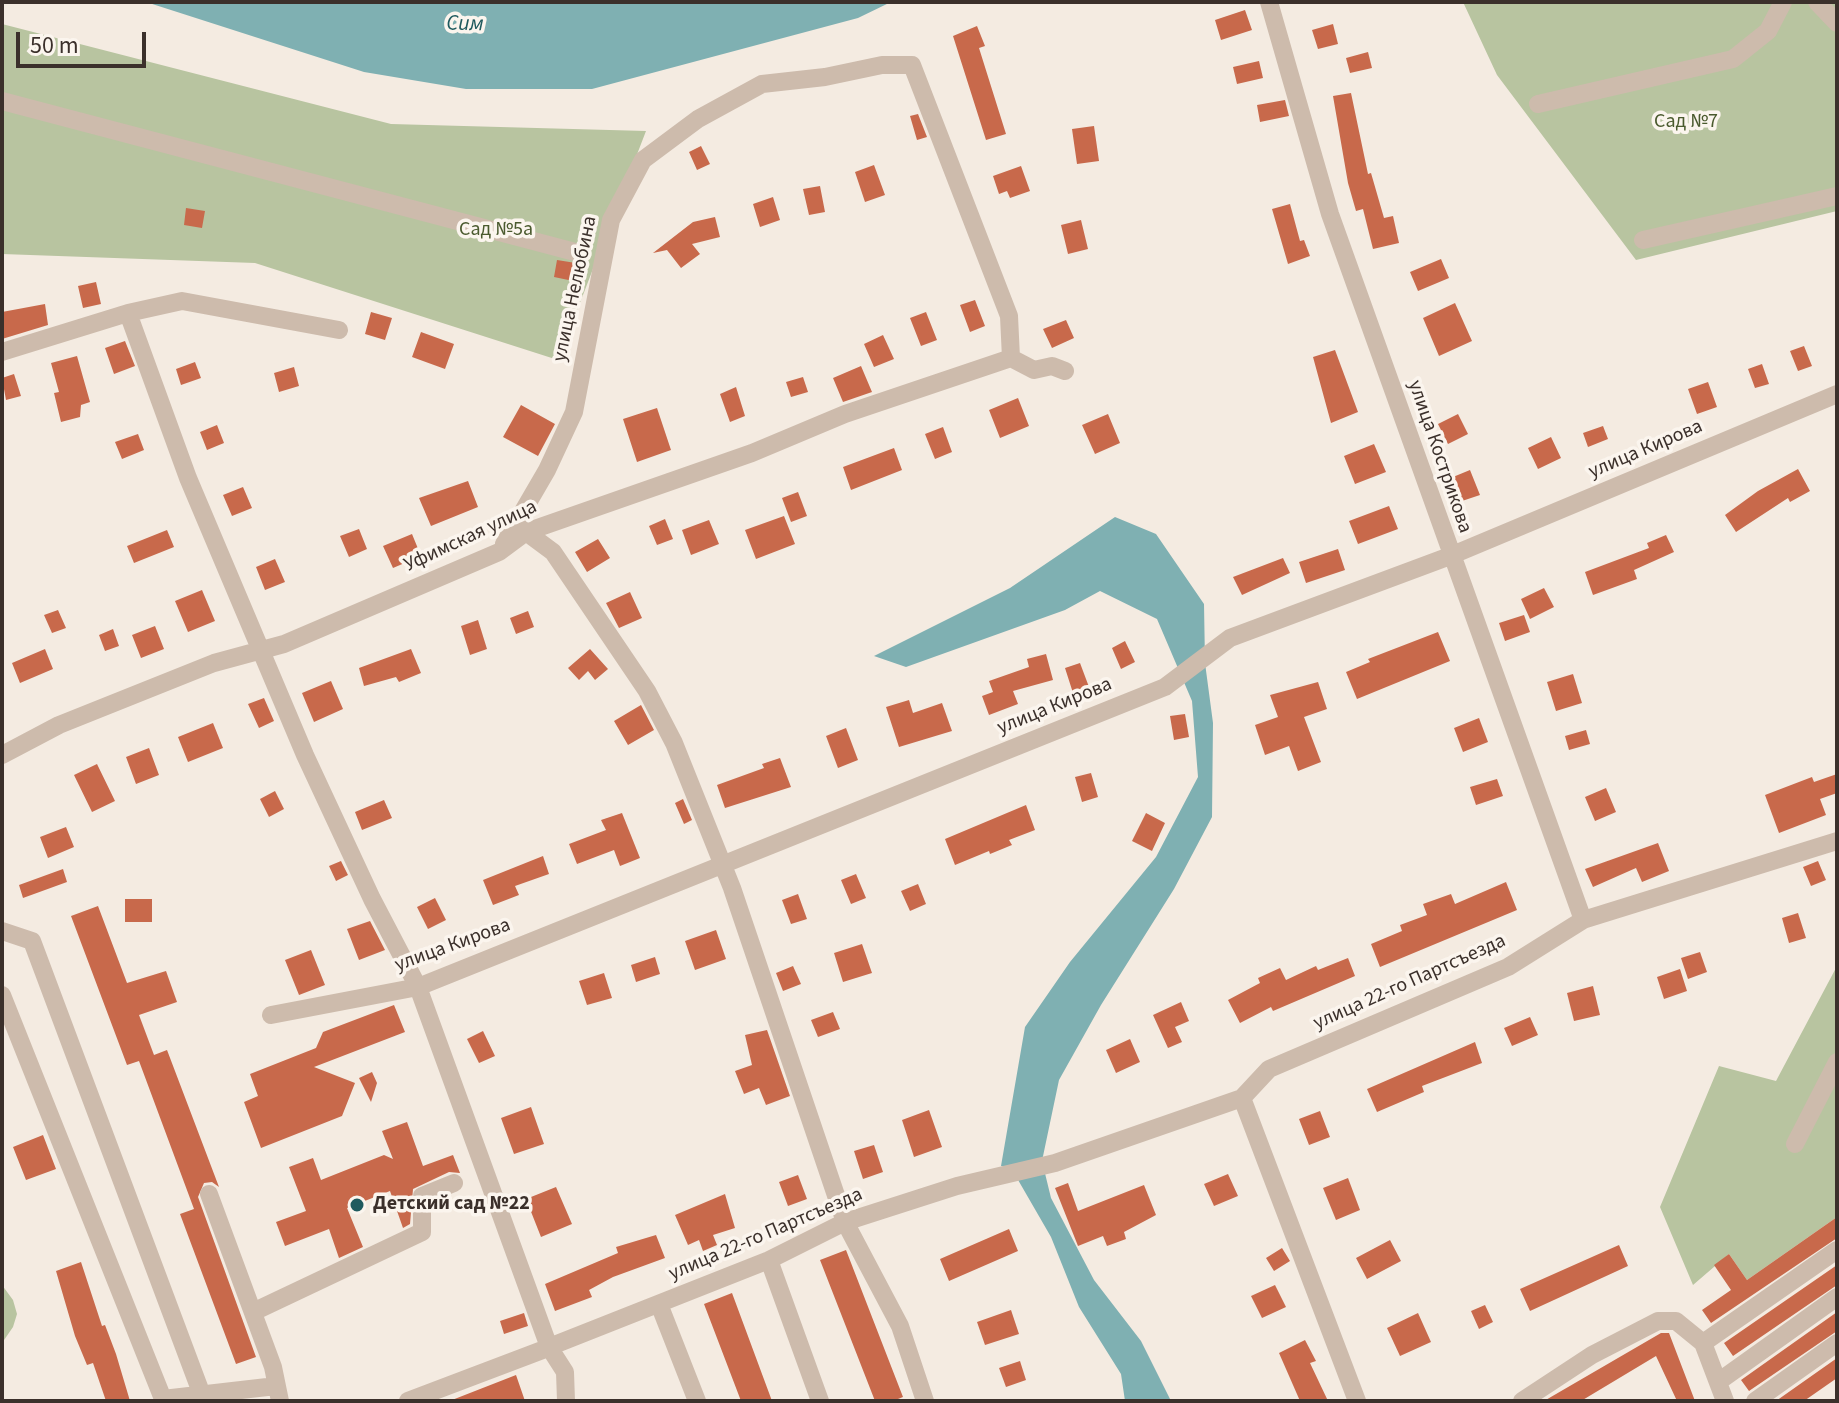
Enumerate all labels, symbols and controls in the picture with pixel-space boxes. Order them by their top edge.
water label: Сим [446,11,484,39]
scale bar [20,16,150,66]
text: 50 m [30,28,79,63]
park label: Сад №7 [1654,111,1718,135]
street label: улица Нелюбина [549,214,603,364]
park label: Сад №5а [459,219,533,243]
street label: улица Кострикова [1402,378,1476,536]
street label: улица Кирова [1585,415,1707,485]
street label: Уфимская улица [401,496,541,578]
street label: улица Кирова [994,673,1116,741]
street label: улица Кирова [392,914,514,978]
street label: улица 22-го Партсъезда [1310,930,1510,1036]
street label: улица 22-го Партсъезда [666,1183,866,1287]
place label: Детский сад №22 [373,1193,530,1217]
marker: Детский сад №22 [348,1196,366,1214]

